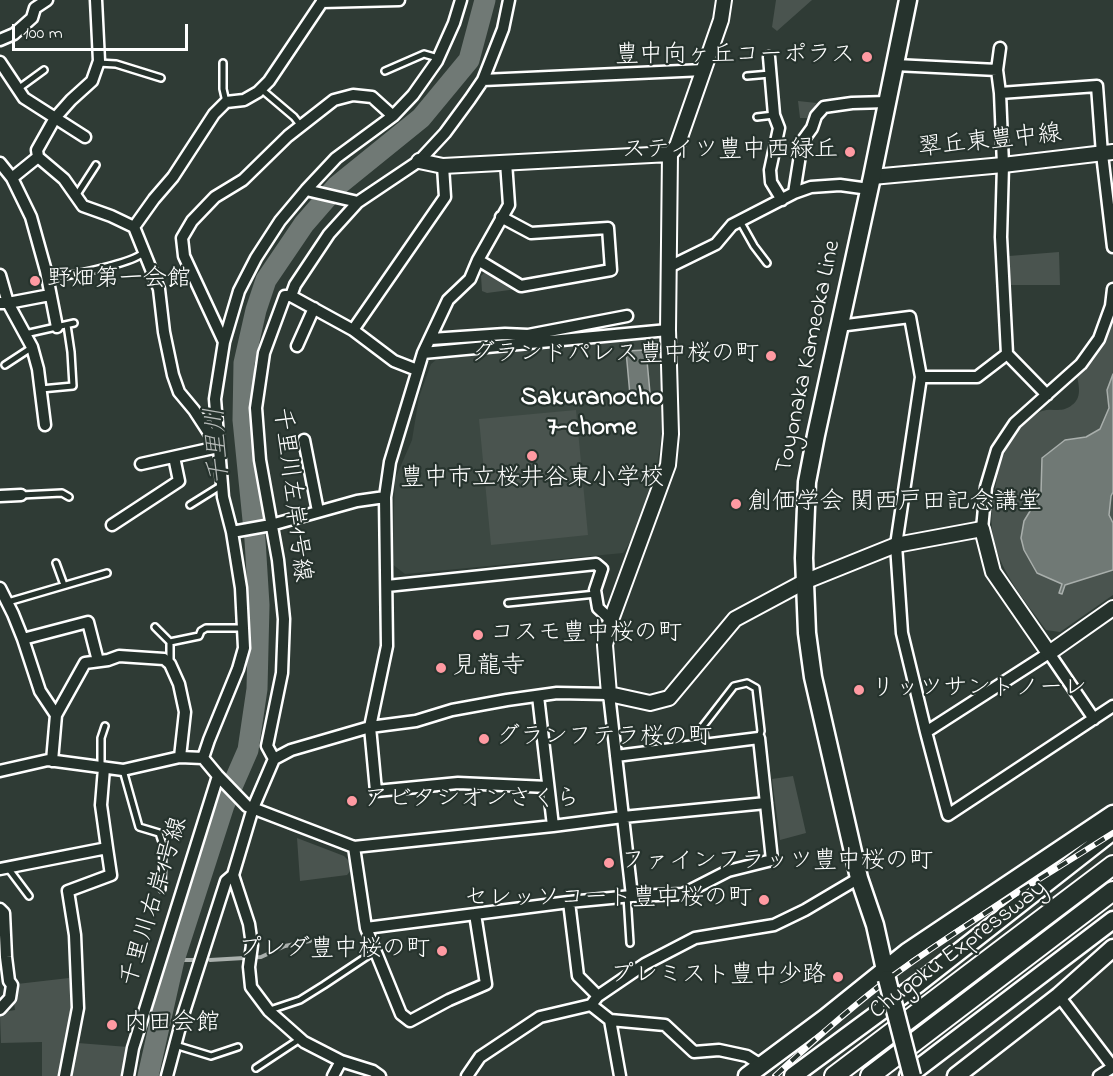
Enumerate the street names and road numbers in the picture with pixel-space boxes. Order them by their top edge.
street label: 翠丘東豊中線 [917,121,1063,165]
street label: Toyonaka Kameoka Line [771,238,849,476]
street label: 千里川左岸1号線 [265,406,315,584]
street label: 千里川右岸1号線 [117,814,195,990]
street label: Chugoku Expressway [865,875,1053,1027]

